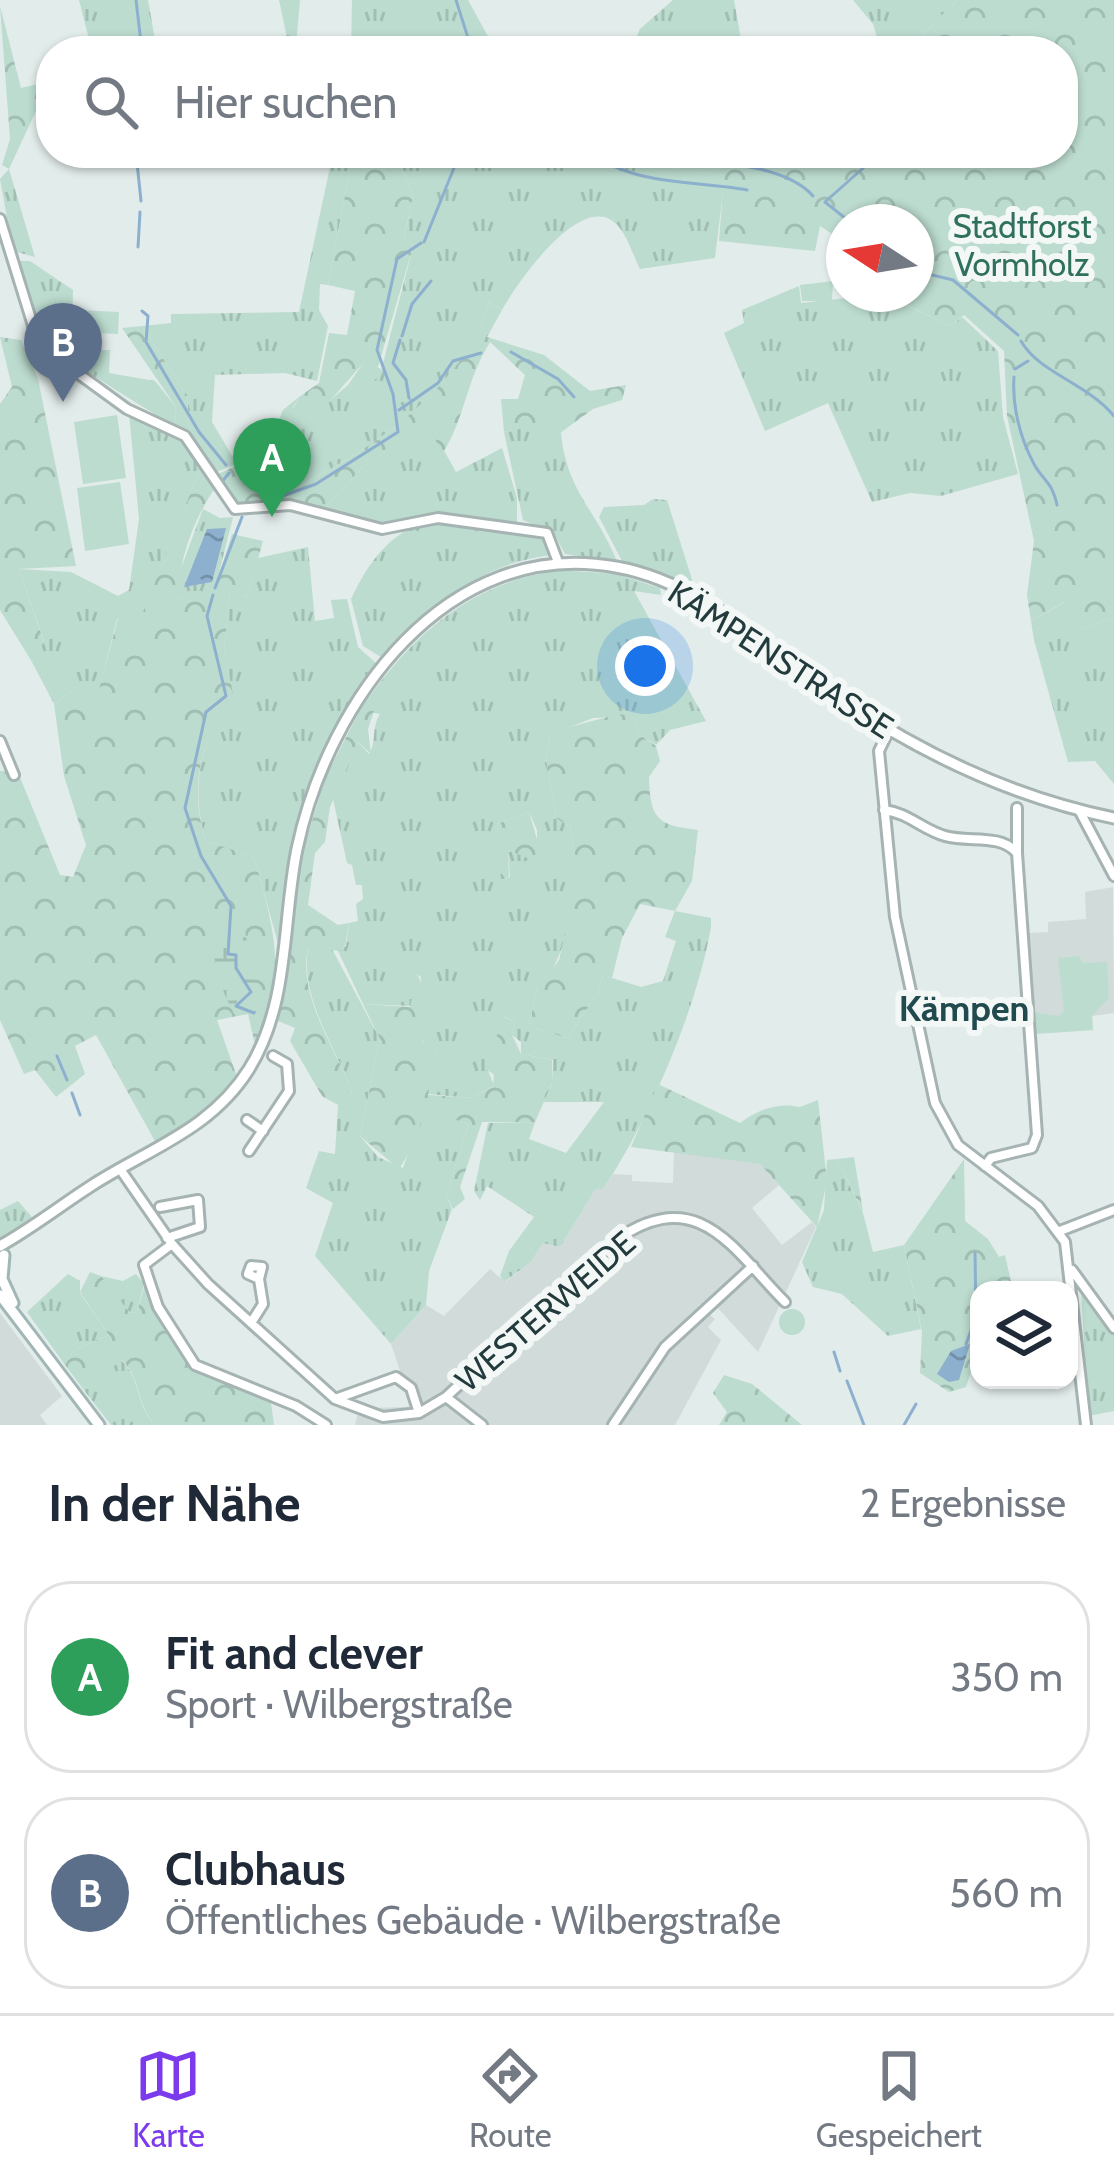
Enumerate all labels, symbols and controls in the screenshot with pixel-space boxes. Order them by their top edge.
search box [36,36,1078,168]
icon: search [78,69,144,135]
text: Hier suchen [174,75,398,129]
north arrow [826,204,934,312]
park label: Stadtforst Vormholz [952,206,1092,284]
pin: B [24,303,102,402]
pin: A [233,418,311,517]
street label: KÄMPENSTRASSE [661,571,901,747]
your location [615,636,675,696]
district label: Kämpen [899,986,1029,1030]
street label: WESTERWEIDE [447,1222,643,1400]
map controls [970,1281,1078,1389]
button: layers [970,1281,1078,1389]
text: In der Nähe [48,1472,301,1534]
text: 2 Ergebnisse [860,1479,1066,1527]
text: Fit and clever [165,1626,423,1680]
text: A [78,1653,102,1701]
text: 350 m [951,1653,1063,1701]
text: Sport · Wilbergstraße [165,1680,513,1728]
text: Clubhaus [165,1842,345,1896]
text: B [78,1869,102,1917]
text: 560 m [950,1869,1063,1917]
text: Öffentliches Gebäude · Wilbergstraße [165,1896,781,1944]
tab: Karte [132,2043,205,2155]
tab: Route [469,2043,552,2155]
tab: Gespeichert [816,2043,982,2155]

